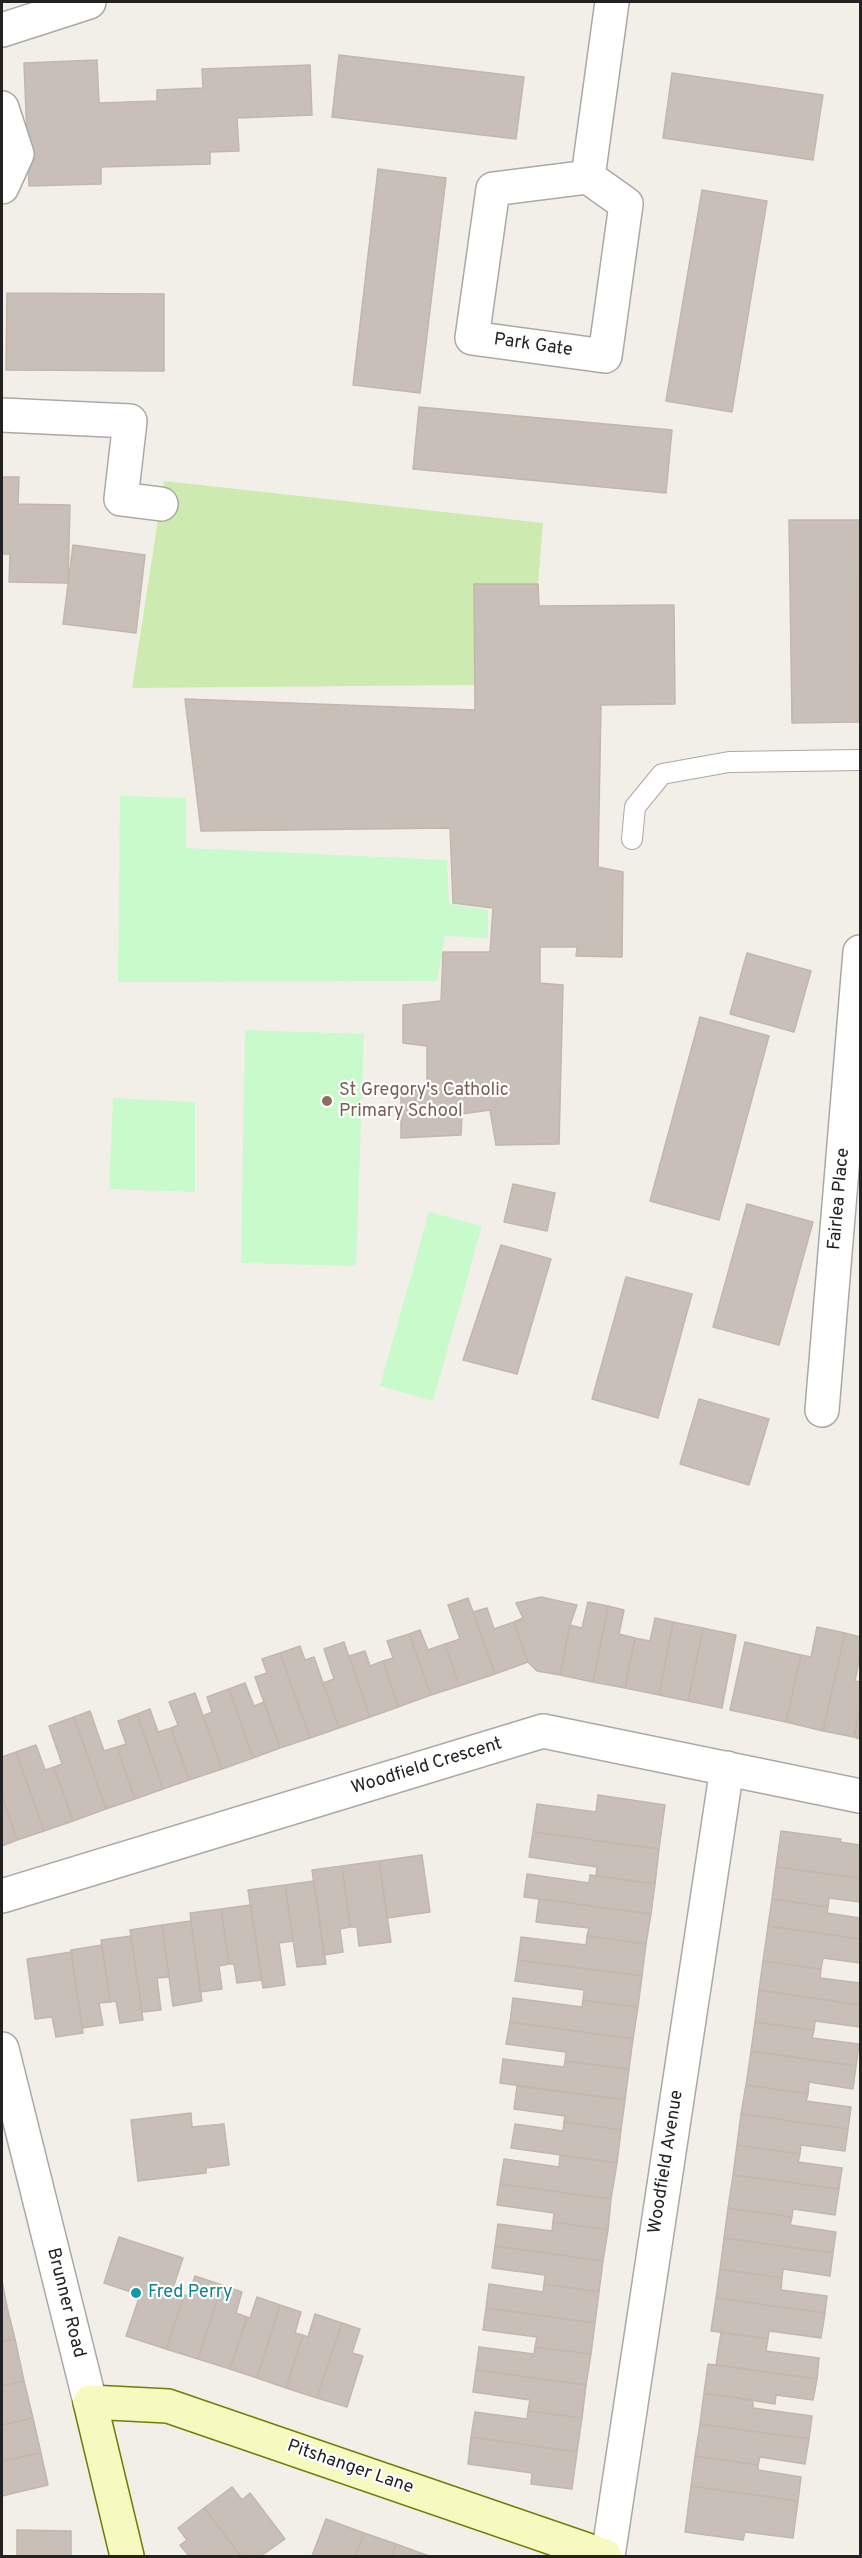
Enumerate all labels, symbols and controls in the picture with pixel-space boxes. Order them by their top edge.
street label: Park Gate [492,330,574,362]
place label: St Gregory's Catholic Primary School [339,1080,509,1122]
marker: St Gregory's Catholic Primary School [320,1094,334,1108]
street label: Fairlea Place [825,1147,855,1251]
street label: Woodfield Crescent [349,1734,505,1800]
street label: Woodfield Avenue [645,2089,689,2235]
street label: Brunner Road [41,2246,89,2360]
place label: Fred Perry [148,2282,233,2304]
marker: Fred Perry [129,2286,143,2300]
street label: Pitshanger Lane [284,2436,416,2500]

